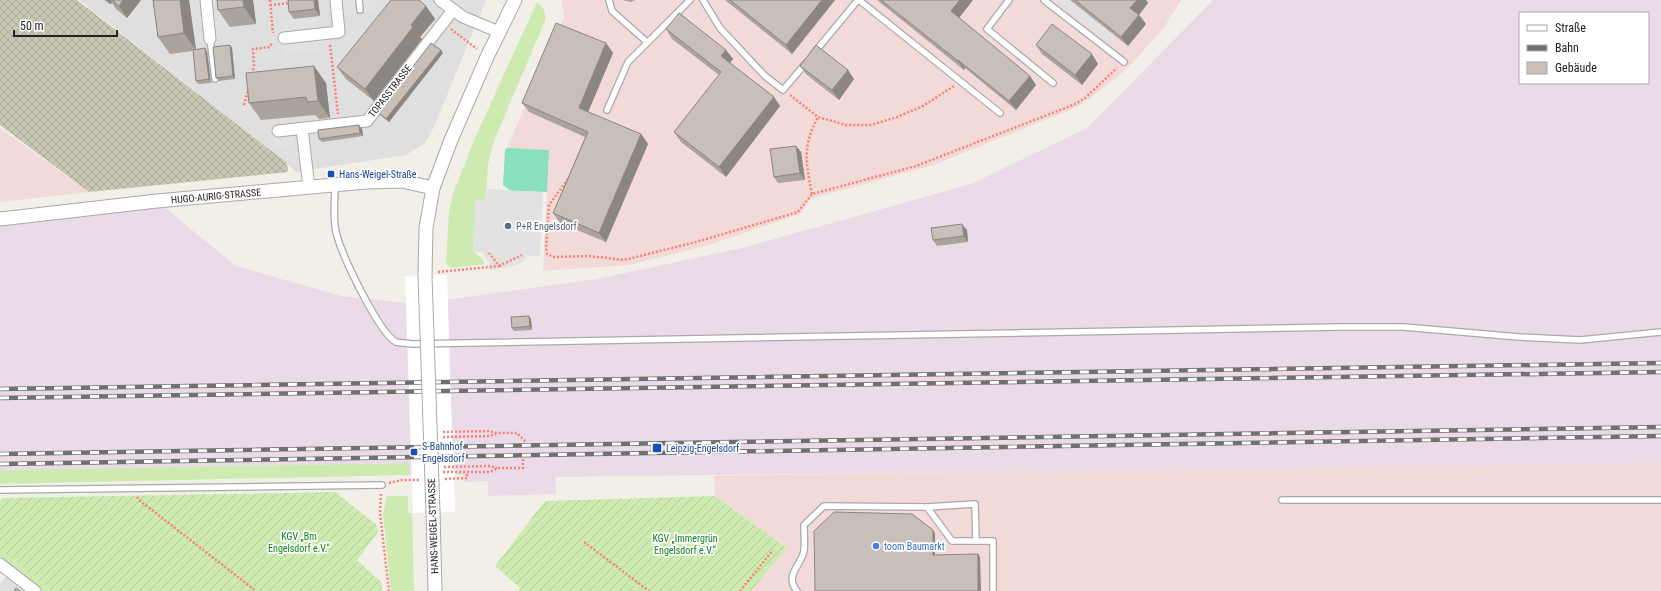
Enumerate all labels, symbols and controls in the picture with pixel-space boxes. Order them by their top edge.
scale bar [14,12,117,38]
legend [1519,12,1649,84]
text: 50 m [20,19,44,33]
text: Straße [1555,21,1586,35]
text: Bahn [1555,41,1579,55]
text: Gebäude [1555,61,1597,75]
street label: TOPASSTRASSE [366,62,414,119]
marker: Hans-Weigel-Straße [326,169,336,179]
place label: Hans-Weigel-Straße [339,169,417,180]
street label: HUGO-AURIG-STRASSE [170,187,262,205]
marker: P+R Engelsdorf [503,221,513,231]
place label: P+R Engelsdorf [516,221,578,232]
place label: S-Bahnhof Engelsdorf [422,441,465,464]
marker: Leipzig-Engelsdorf [651,442,663,454]
place label: Leipzig-Engelsdorf [666,443,740,454]
marker: S-Bahnhof Engelsdorf [409,447,419,457]
street label: HANS-WEIGEL-STRASSE [426,478,440,574]
park label: KGV „Bm Engelsdorf e.V.“ [268,531,331,554]
park label: KGV „Immergrün Engelsdorf e.V.“ [652,533,718,556]
marker: toom Baumarkt [871,541,881,551]
place label: toom Baumarkt [884,541,945,552]

